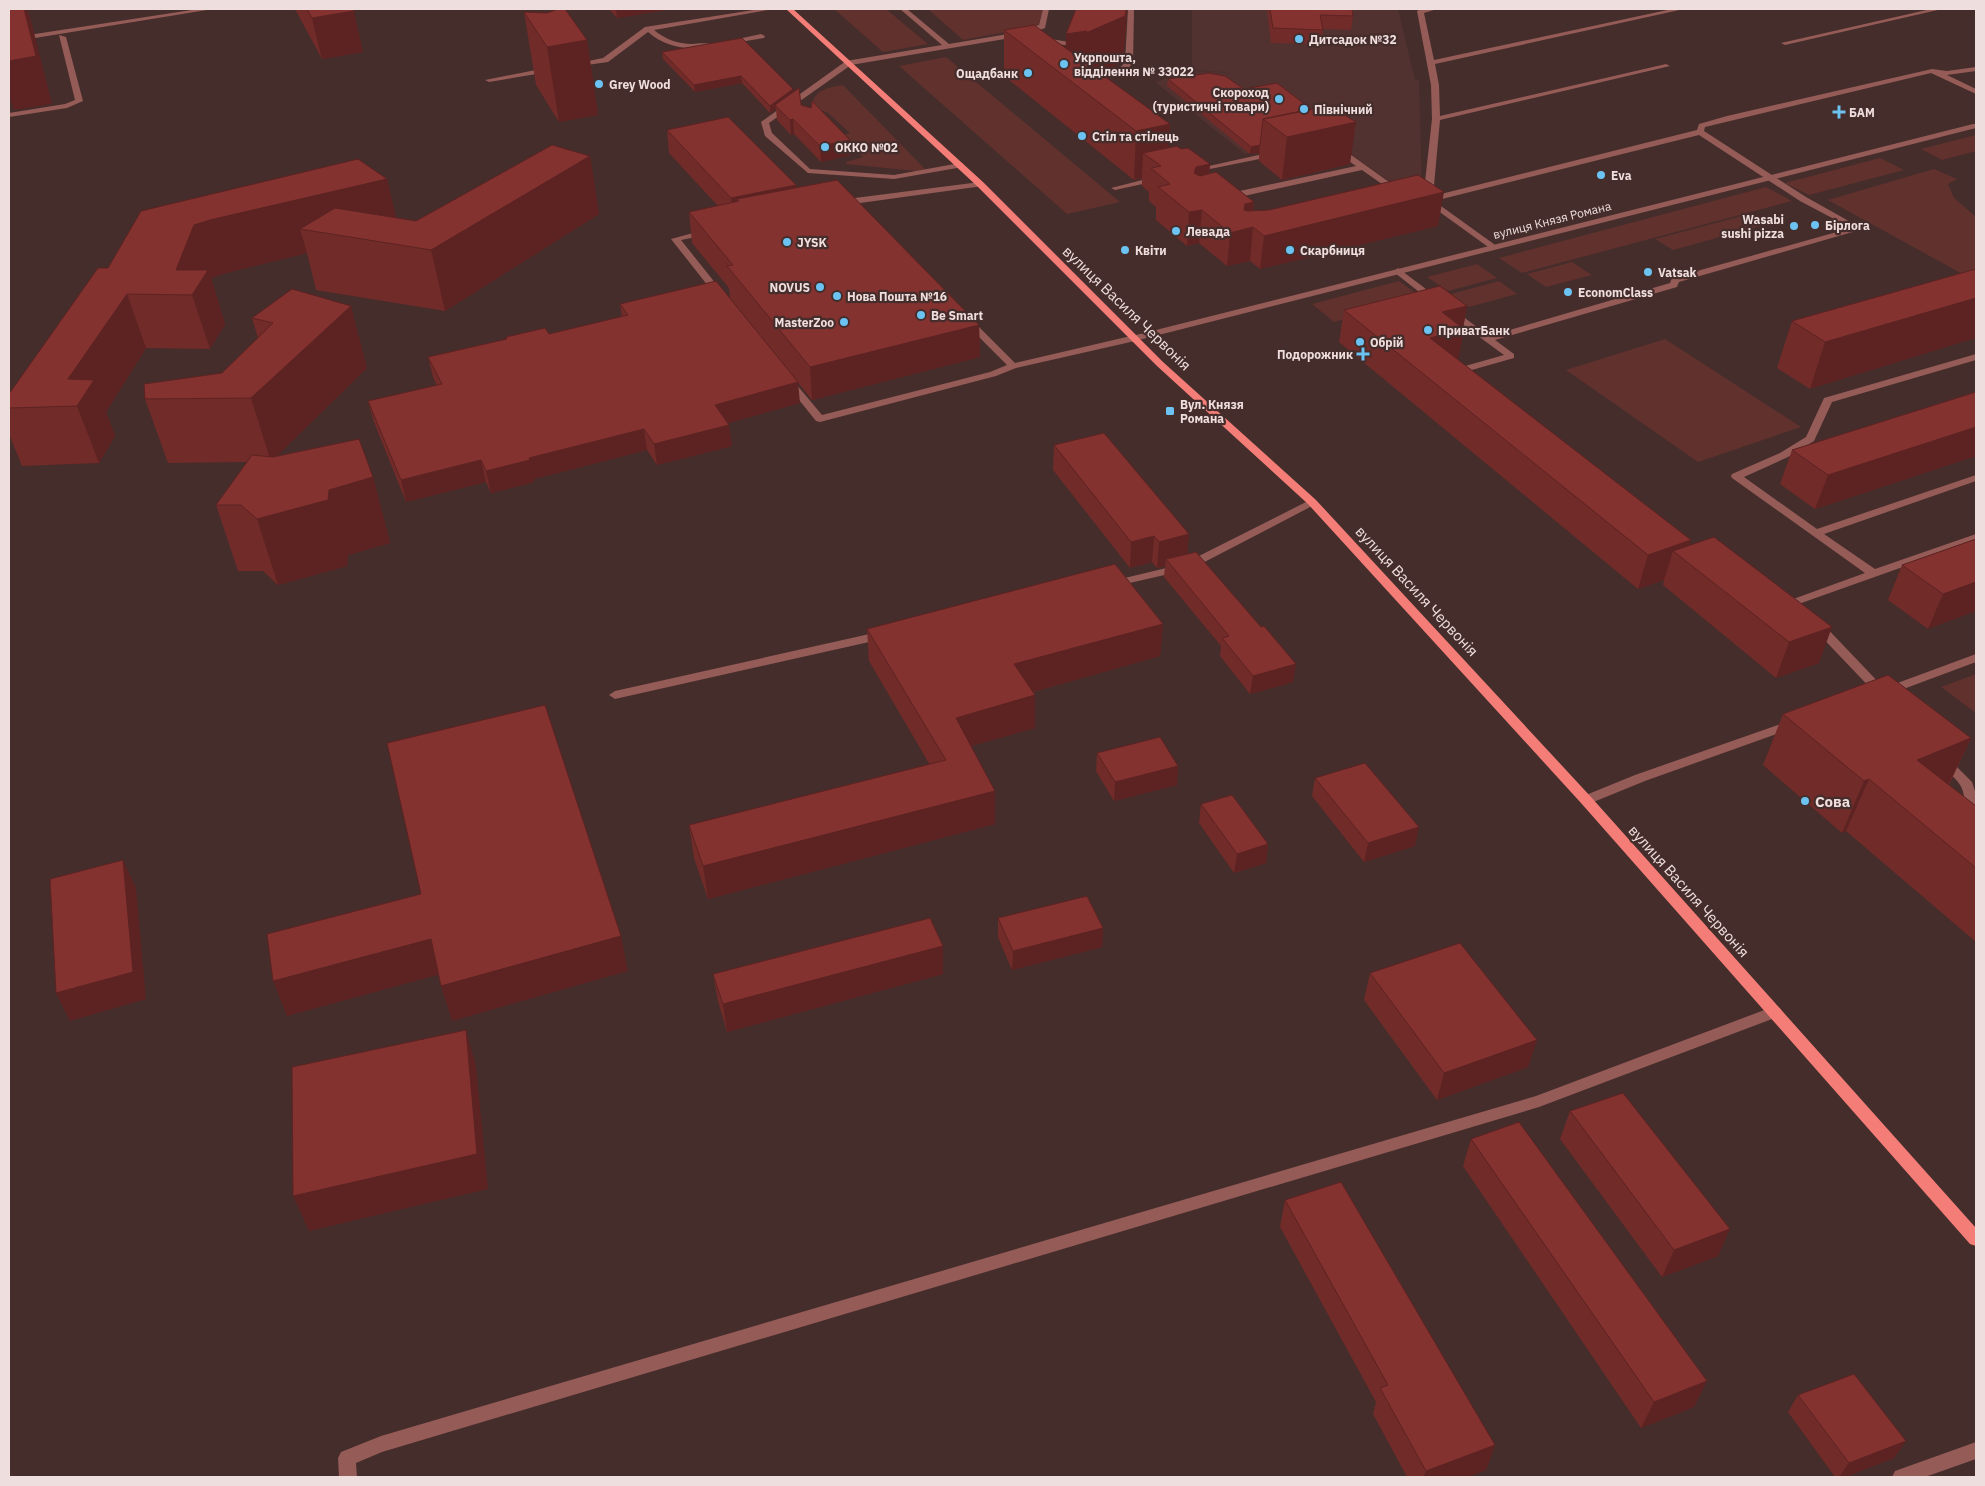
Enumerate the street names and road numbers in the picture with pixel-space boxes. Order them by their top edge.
street label: вулиця Князя Романа [1491,198,1613,242]
street label: вулиця Василя Червонія [1059,242,1195,374]
street label: вулиця Василя Червонія [1352,522,1482,660]
street label: вулиця Василя Червонія [1625,821,1753,961]

